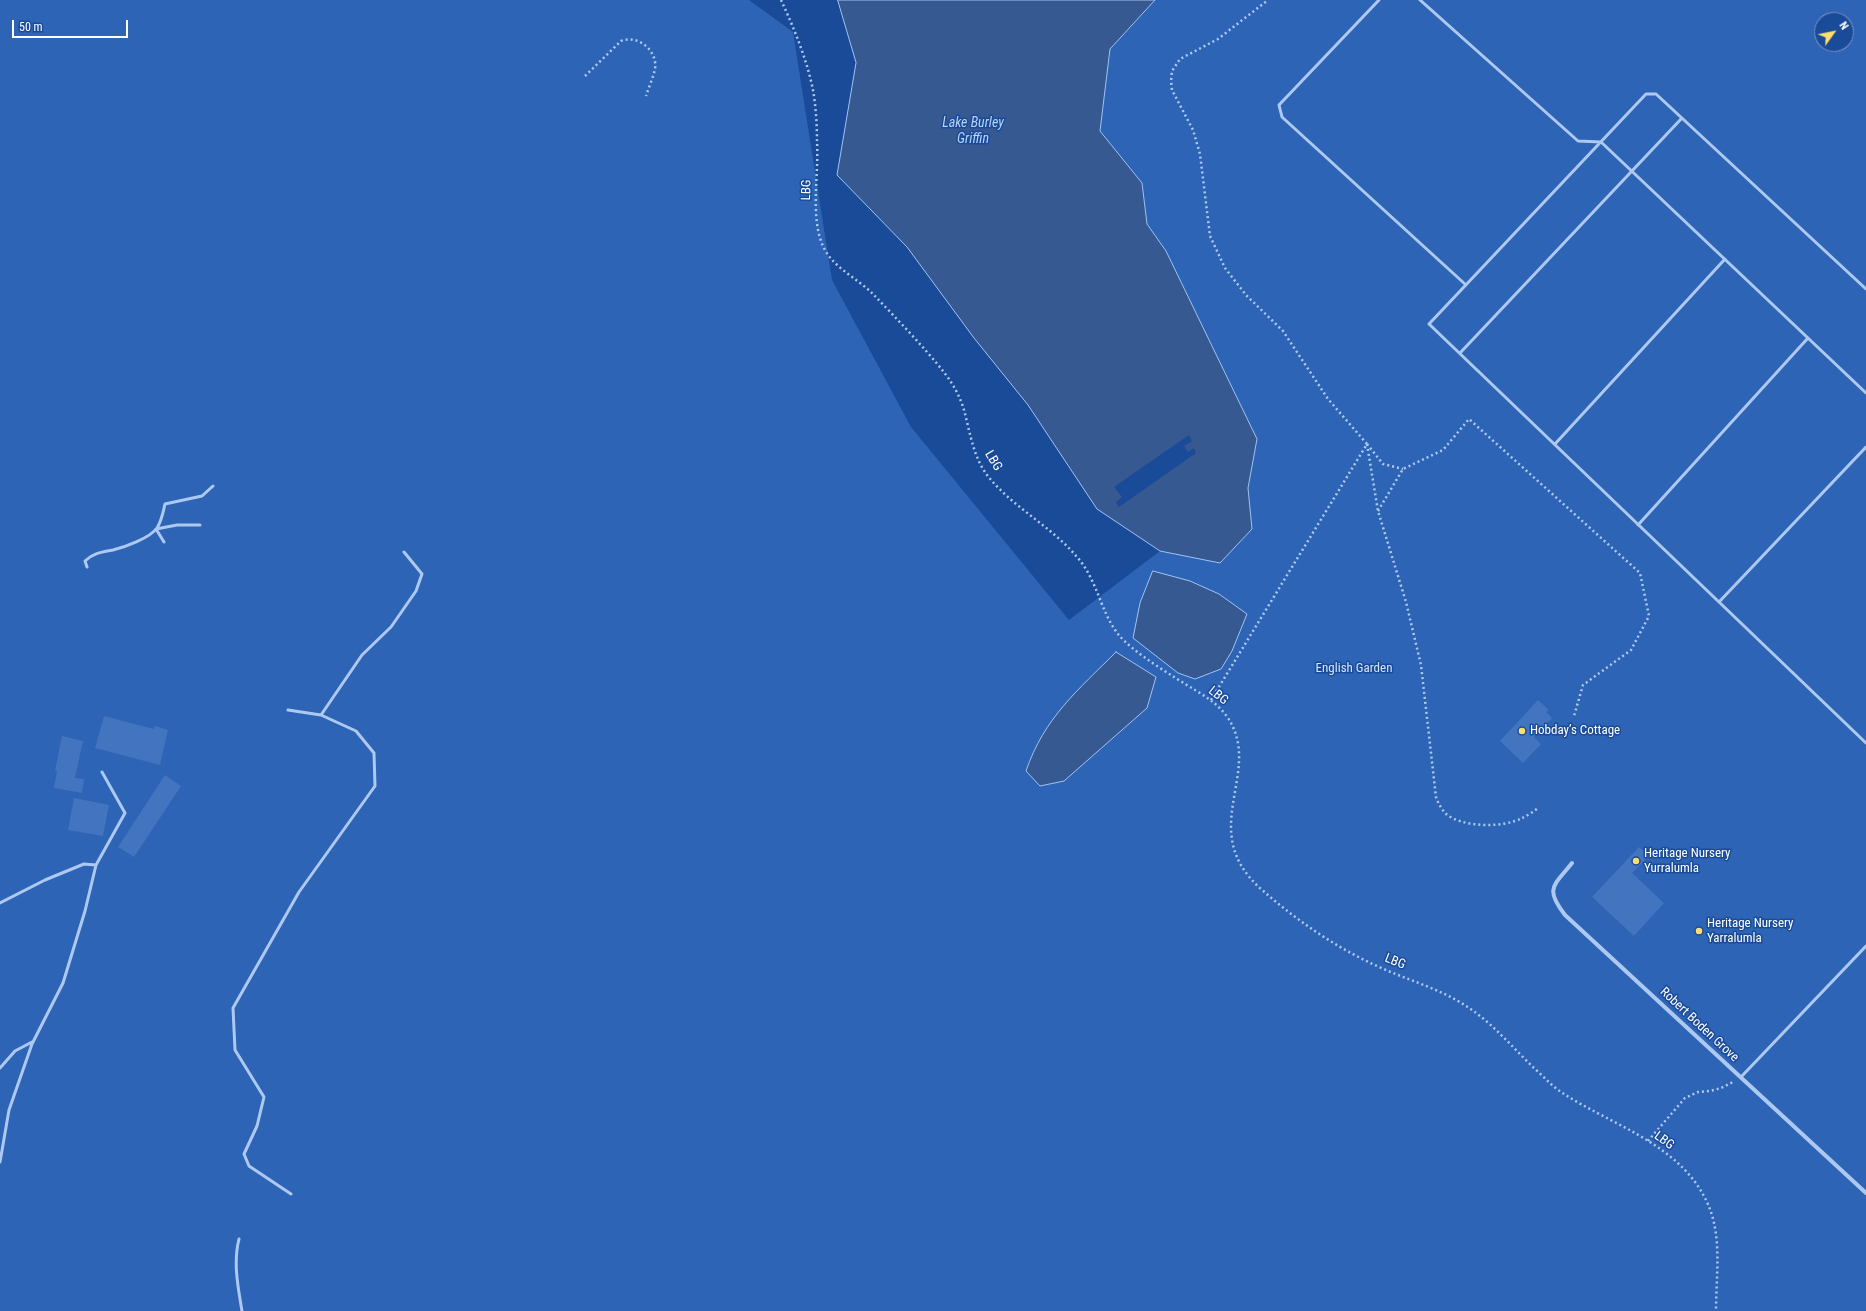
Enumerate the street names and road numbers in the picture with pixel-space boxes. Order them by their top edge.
street label: LBG [799,179,815,201]
street label: LBG [981,448,1005,474]
street label: LBG [1205,683,1231,709]
street label: LBG [1382,951,1408,973]
street label: Robert Boden Grove [1656,985,1742,1065]
street label: LBG [1651,1129,1677,1153]

